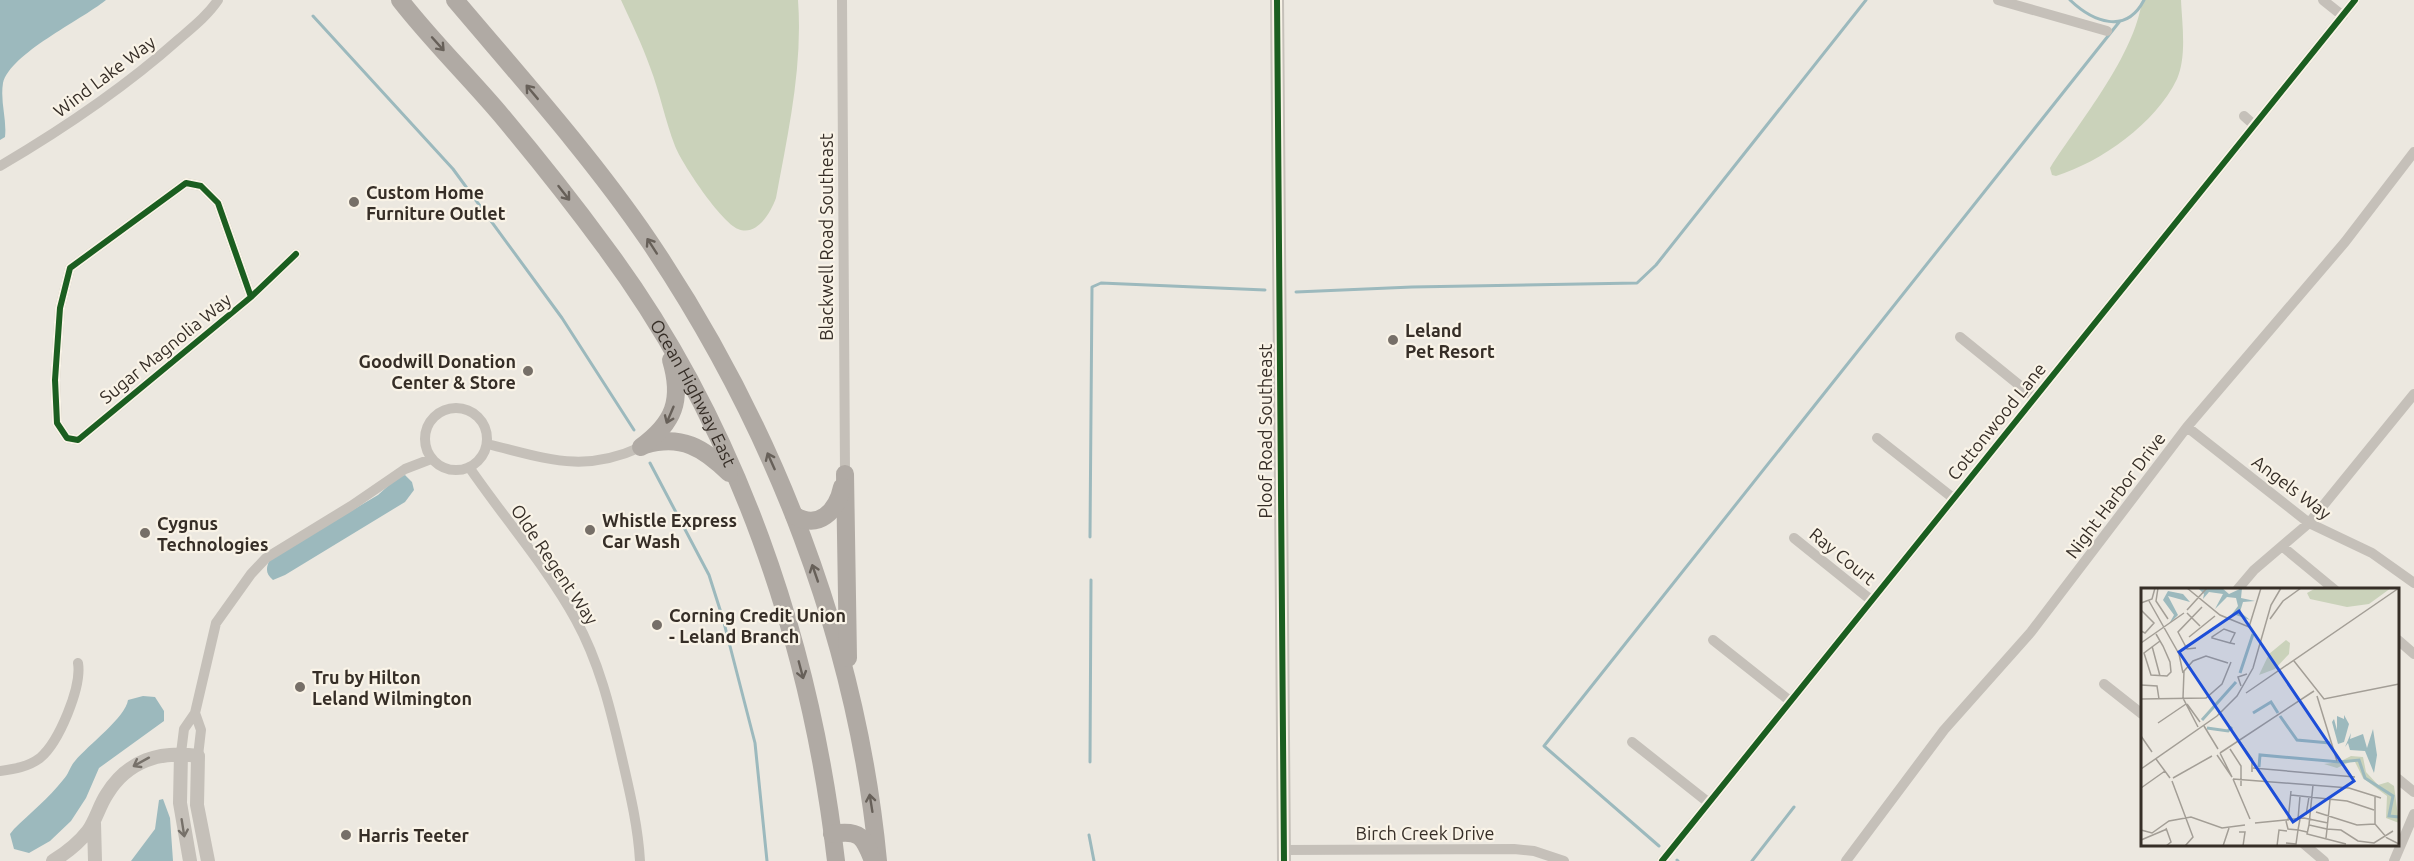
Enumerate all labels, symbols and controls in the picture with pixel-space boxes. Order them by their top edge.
street label: Wind Lake Way [49,31,159,121]
one-way arrow [431,37,445,52]
one-way arrow [525,85,539,100]
street label: Blackwell Road Southeast [816,133,836,341]
place label: Custom Home Furniture Outlet [366,182,506,223]
one-way arrow [557,185,570,201]
marker: Custom Home Furniture Outlet [347,195,361,209]
one-way arrow [646,238,658,254]
street label: Sugar Magnolia Way [95,289,235,407]
street label: Ocean Highway East [647,315,740,469]
place label: Leland Pet Resort [1405,320,1495,361]
marker: Leland Pet Resort [1386,333,1400,347]
street label: Ploof Road Southeast [1255,344,1275,518]
place label: Goodwill Donation Center & Store [358,351,516,392]
street label: Cottonwood Lane [1943,358,2049,484]
marker: Goodwill Donation Center & Store [521,364,535,378]
one-way arrow [664,405,675,423]
street label: Night Harbor Drive [2061,428,2169,562]
street label: Angels Way [2249,451,2335,523]
one-way arrow [765,453,777,471]
street label: Olde Regent Way [507,500,603,628]
place label: Whistle Express Car Wash [602,510,737,551]
place label: Cygnus Technologies [157,513,268,554]
marker: Whistle Express Car Wash [583,523,597,537]
street label: Ray Court [1806,523,1880,589]
marker: Cygnus Technologies [138,526,152,540]
one-way arrow [809,564,820,583]
inset map [2141,588,2399,846]
place label: Corning Credit Union - Leland Branch [669,605,846,646]
marker: Corning Credit Union - Leland Branch [650,618,664,632]
one-way arrow [796,661,808,680]
place label: Tru by Hilton Leland Wilmington [312,667,472,708]
marker: Tru by Hilton Leland Wilmington [293,680,307,694]
one-way arrow [133,757,151,768]
one-way arrow [866,794,877,813]
one-way arrow [177,818,188,838]
street label: Birch Creek Drive [1356,823,1494,843]
place label: Harris Teeter [358,825,470,845]
marker: Harris Teeter [339,828,353,842]

